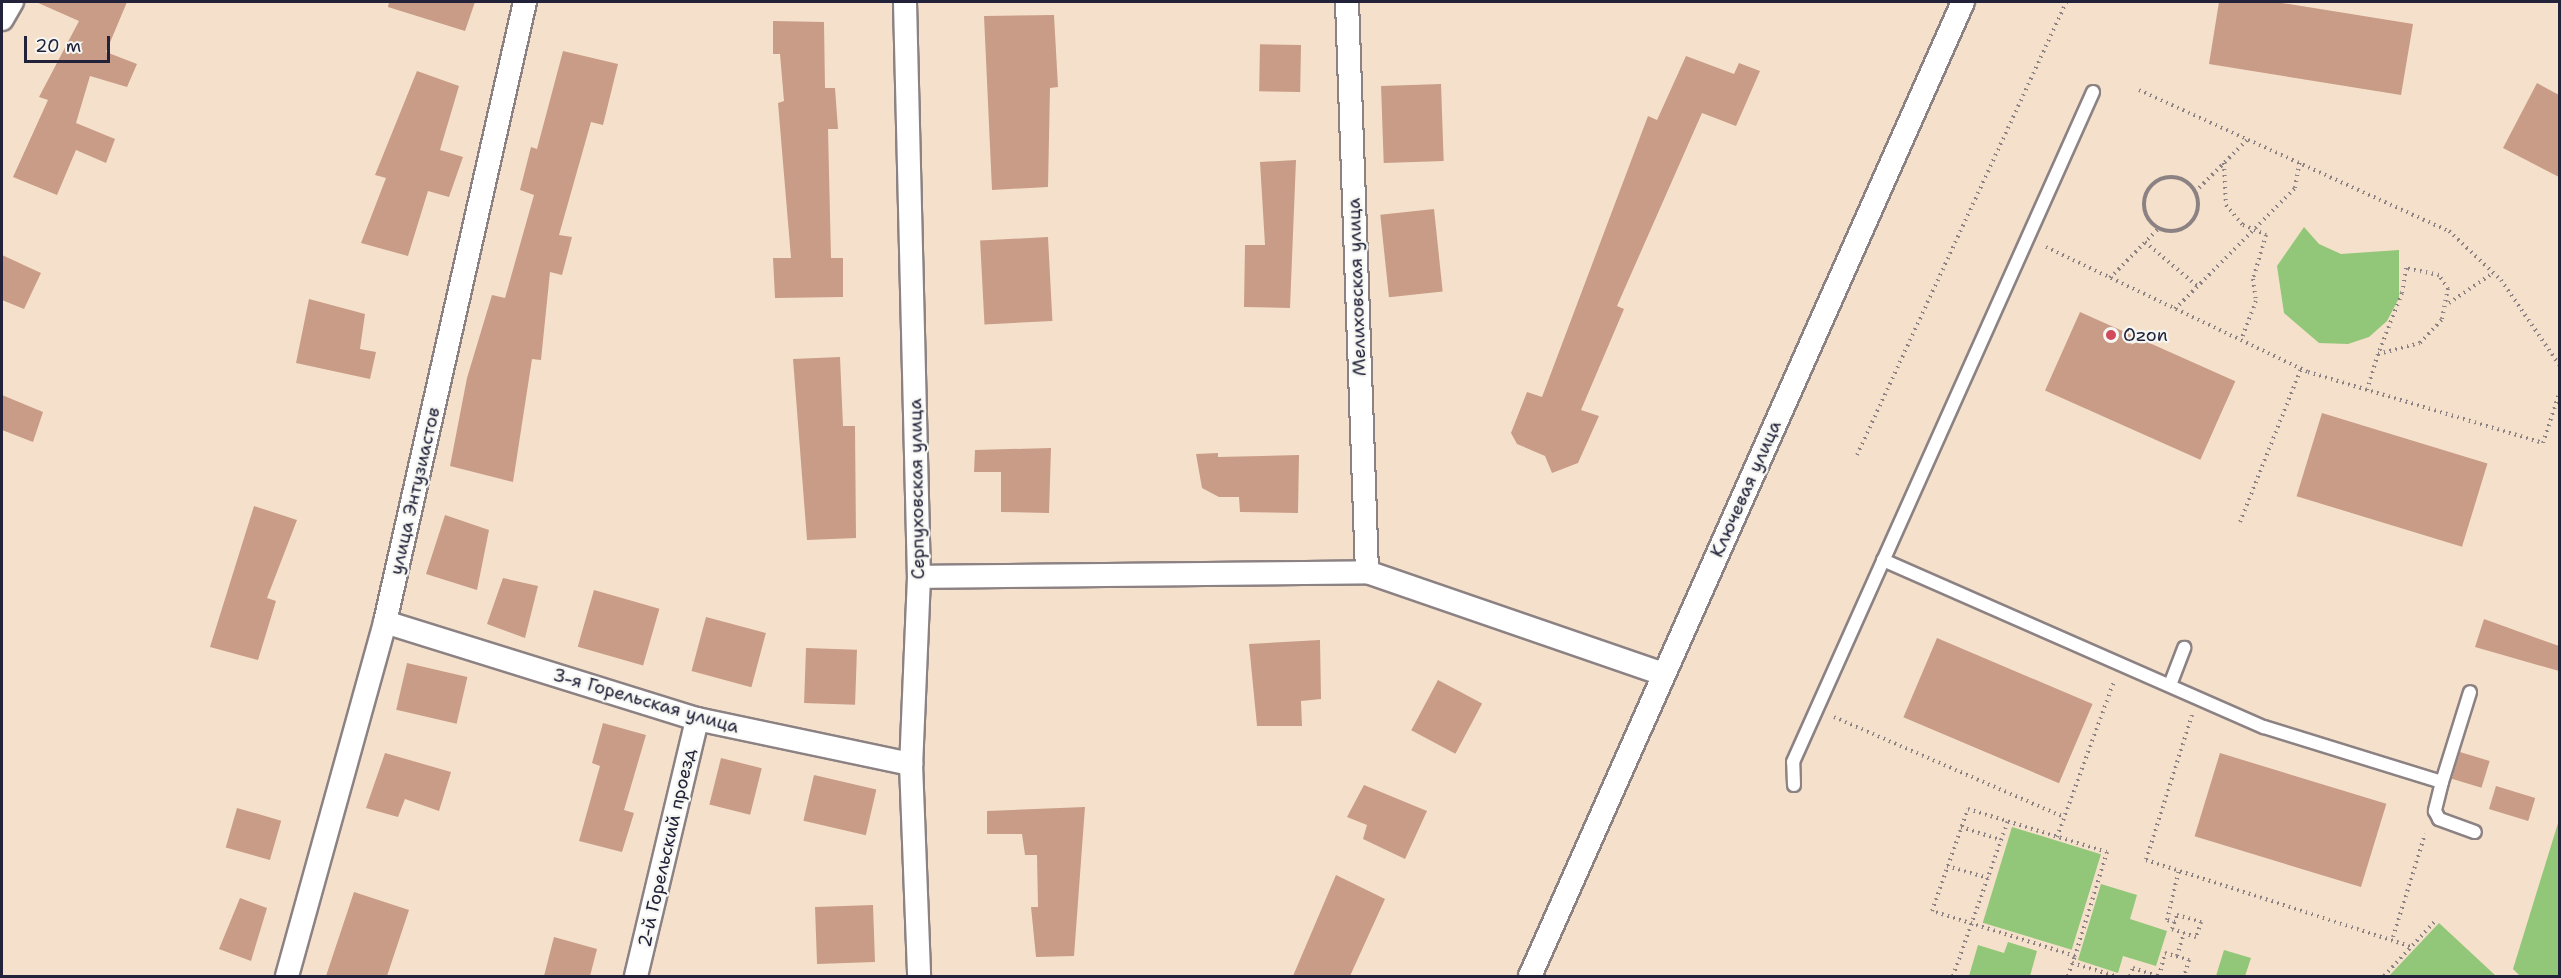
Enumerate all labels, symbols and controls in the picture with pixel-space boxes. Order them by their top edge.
scale bar [27,24,112,62]
text: 20 m [35,34,81,58]
street label: Мелиховская улица [1343,197,1371,377]
place label: Ozon [2123,324,2168,346]
marker: Ozon [2104,328,2118,342]
street label: Серпуховская улица [905,398,929,580]
street label: улица Энтузиастов [385,405,445,577]
street label: Ключевая улица [1706,417,1786,561]
street label: 3-я Горельская улица [550,664,742,738]
street label: 2-й Горельский проезд [634,747,700,949]

